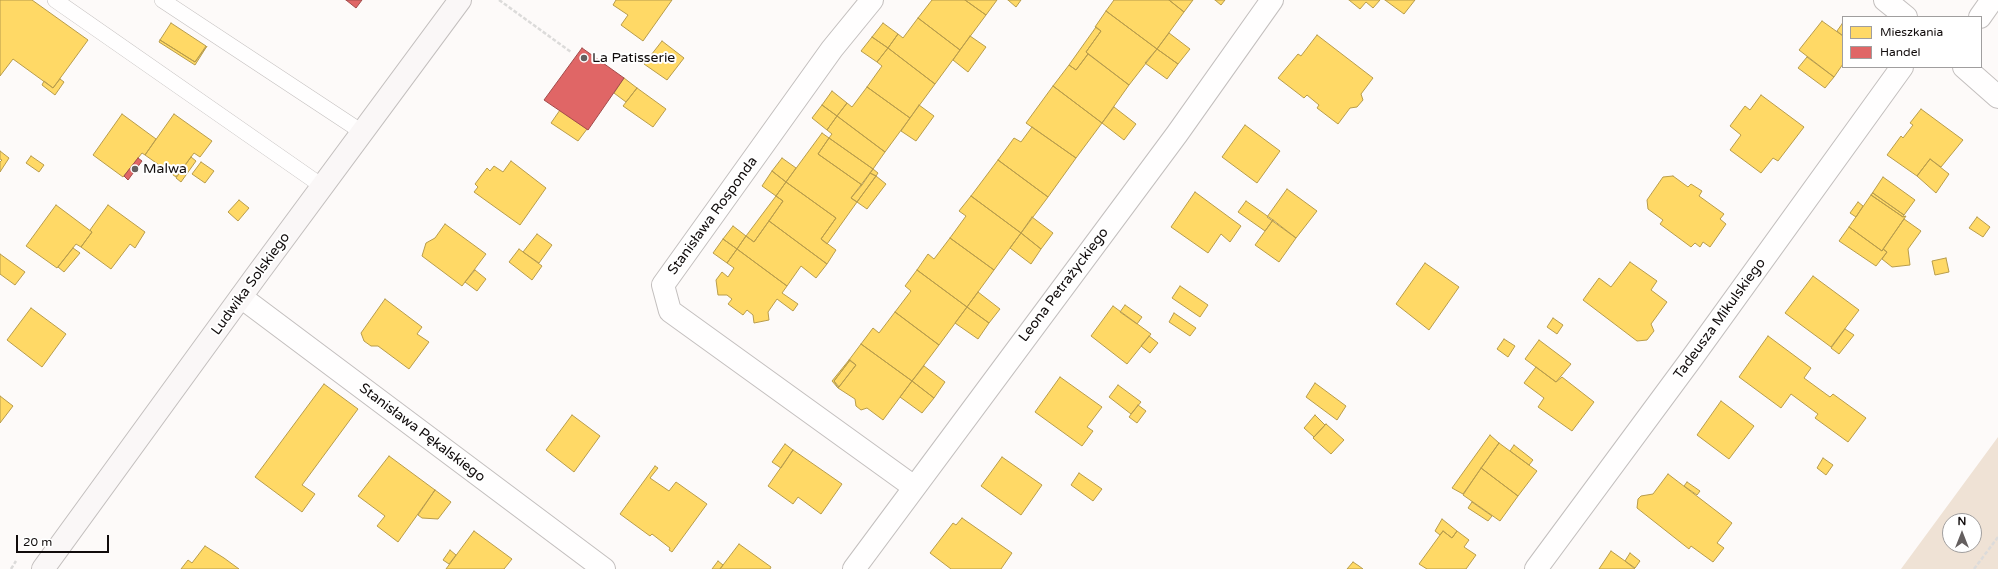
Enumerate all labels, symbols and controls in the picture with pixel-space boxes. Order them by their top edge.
legend [1842,16,1982,68]
text: Mieszkania [1880,25,1943,39]
text: Handel [1880,45,1920,59]
place label: La Patisserie [592,50,675,66]
marker: La Patisserie [579,53,589,63]
street label: Stanisława Rosponda [664,154,762,278]
place label: Malwa [143,161,187,177]
marker: Malwa [130,164,140,174]
street label: Leona Petrażyckiego [1016,225,1112,345]
street label: Ludwika Solskiego [208,229,294,339]
street label: Tadeusza Mikulskiego [1670,255,1770,383]
street label: Stanisława Pękalskiego [356,380,488,486]
north arrow [1942,513,1982,553]
text: N [1958,515,1966,528]
scale bar [18,527,111,553]
text: 20 m [23,535,52,549]

